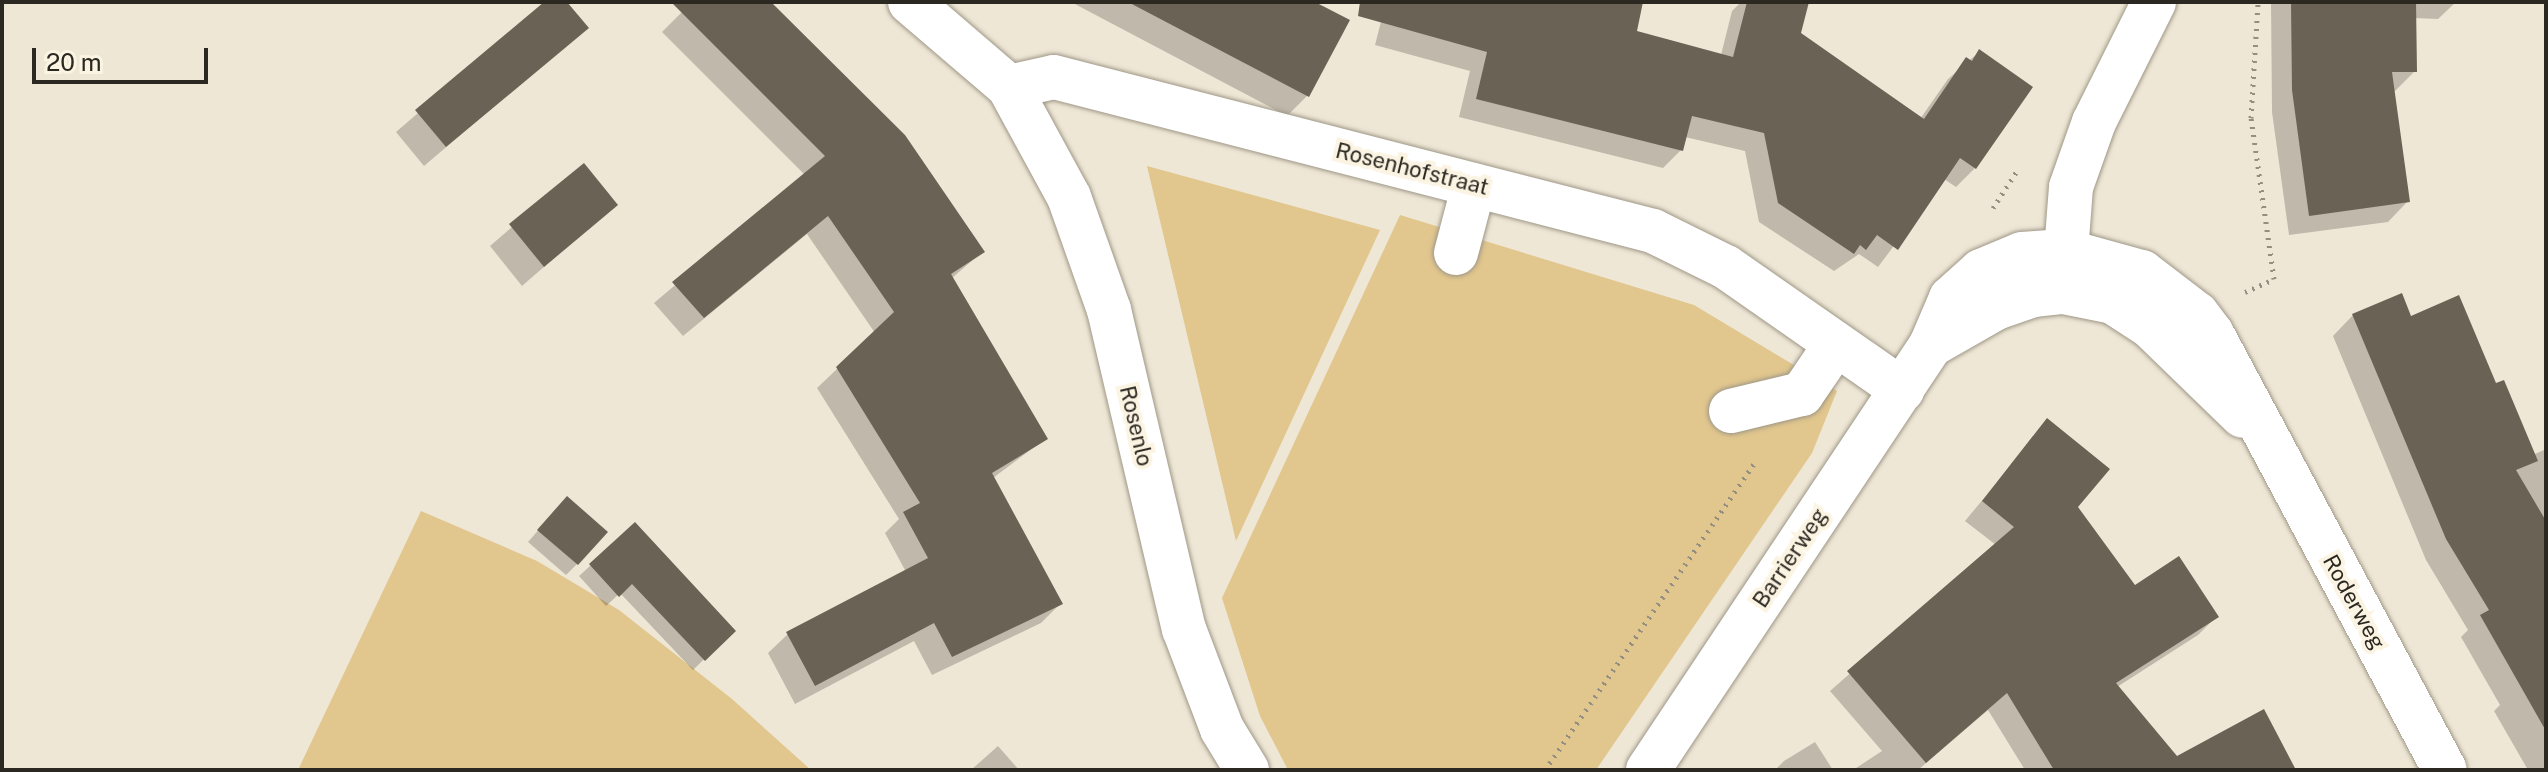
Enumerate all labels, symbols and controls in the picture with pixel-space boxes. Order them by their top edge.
scale bar [36,32,212,82]
text: 20 m [46,48,102,76]
street label: Rosenhofstraat [1333,137,1491,201]
street label: Rosenlo [1114,383,1158,469]
street label: Barrierweg [1747,503,1833,613]
street label: Roderweg [2317,550,2391,654]

